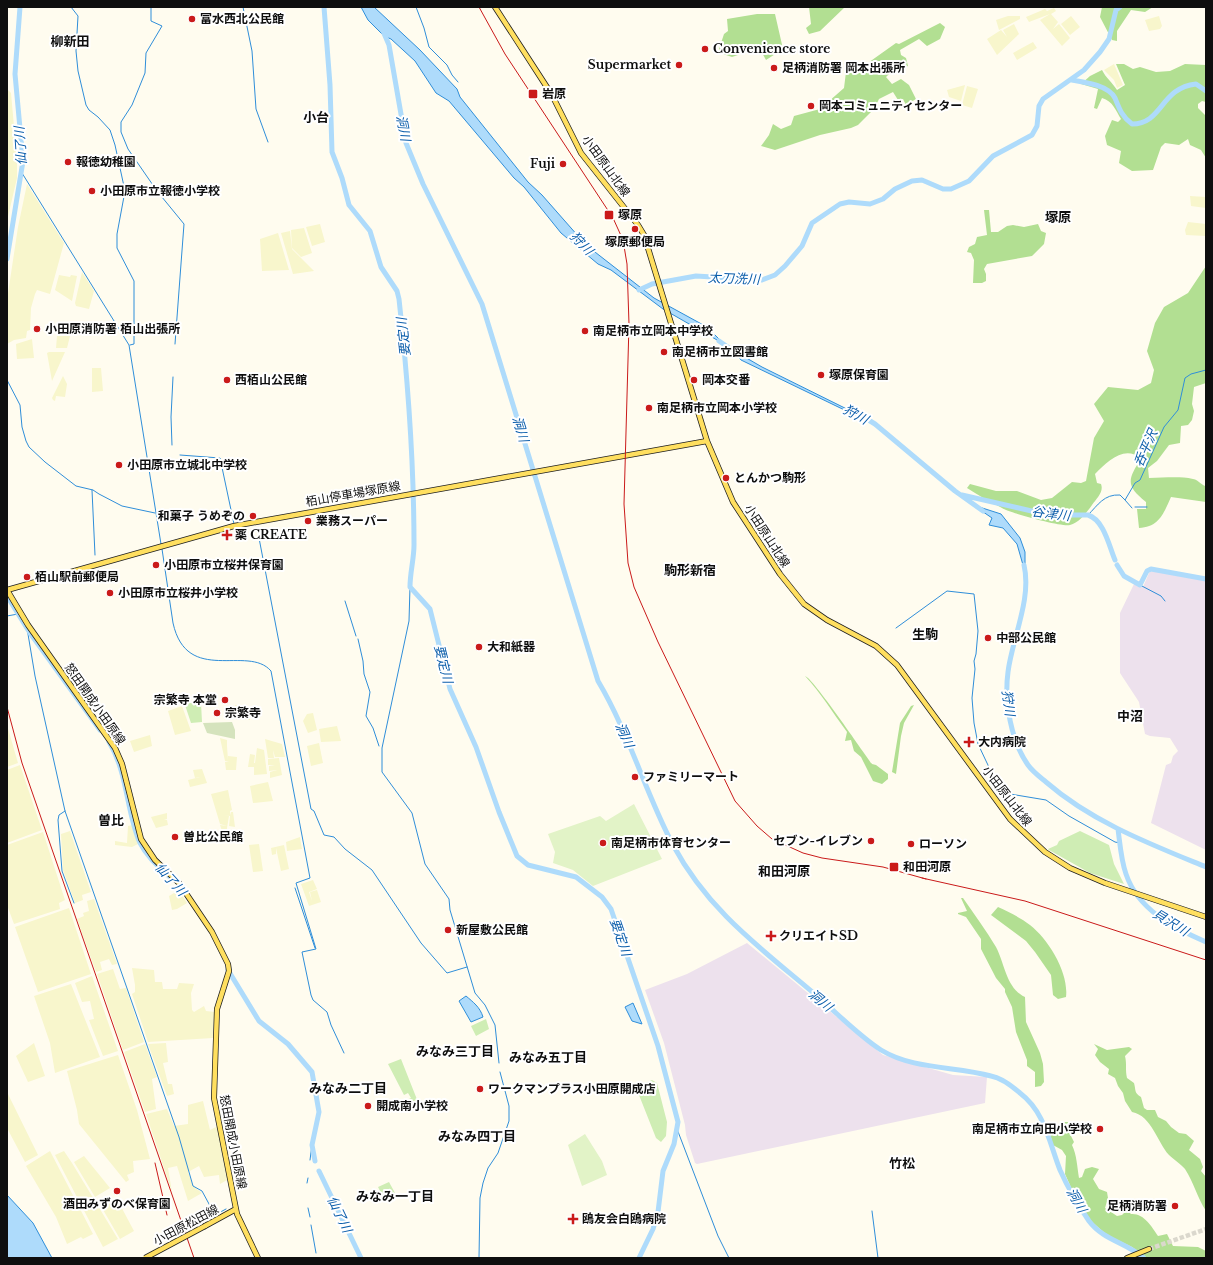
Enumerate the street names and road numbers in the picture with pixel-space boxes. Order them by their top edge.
street label: 小田原山北線 [579,132,634,199]
street label: 栢山停車場塚原線 [304,478,401,509]
street label: 小田原山北線 [742,501,793,570]
street label: 怒田開成小田原線 [62,660,129,747]
street label: 小田原山北線 [979,763,1035,829]
street label: 怒田開成小田原線 [217,1093,250,1190]
street label: 小田原松田線 [150,1201,221,1248]

